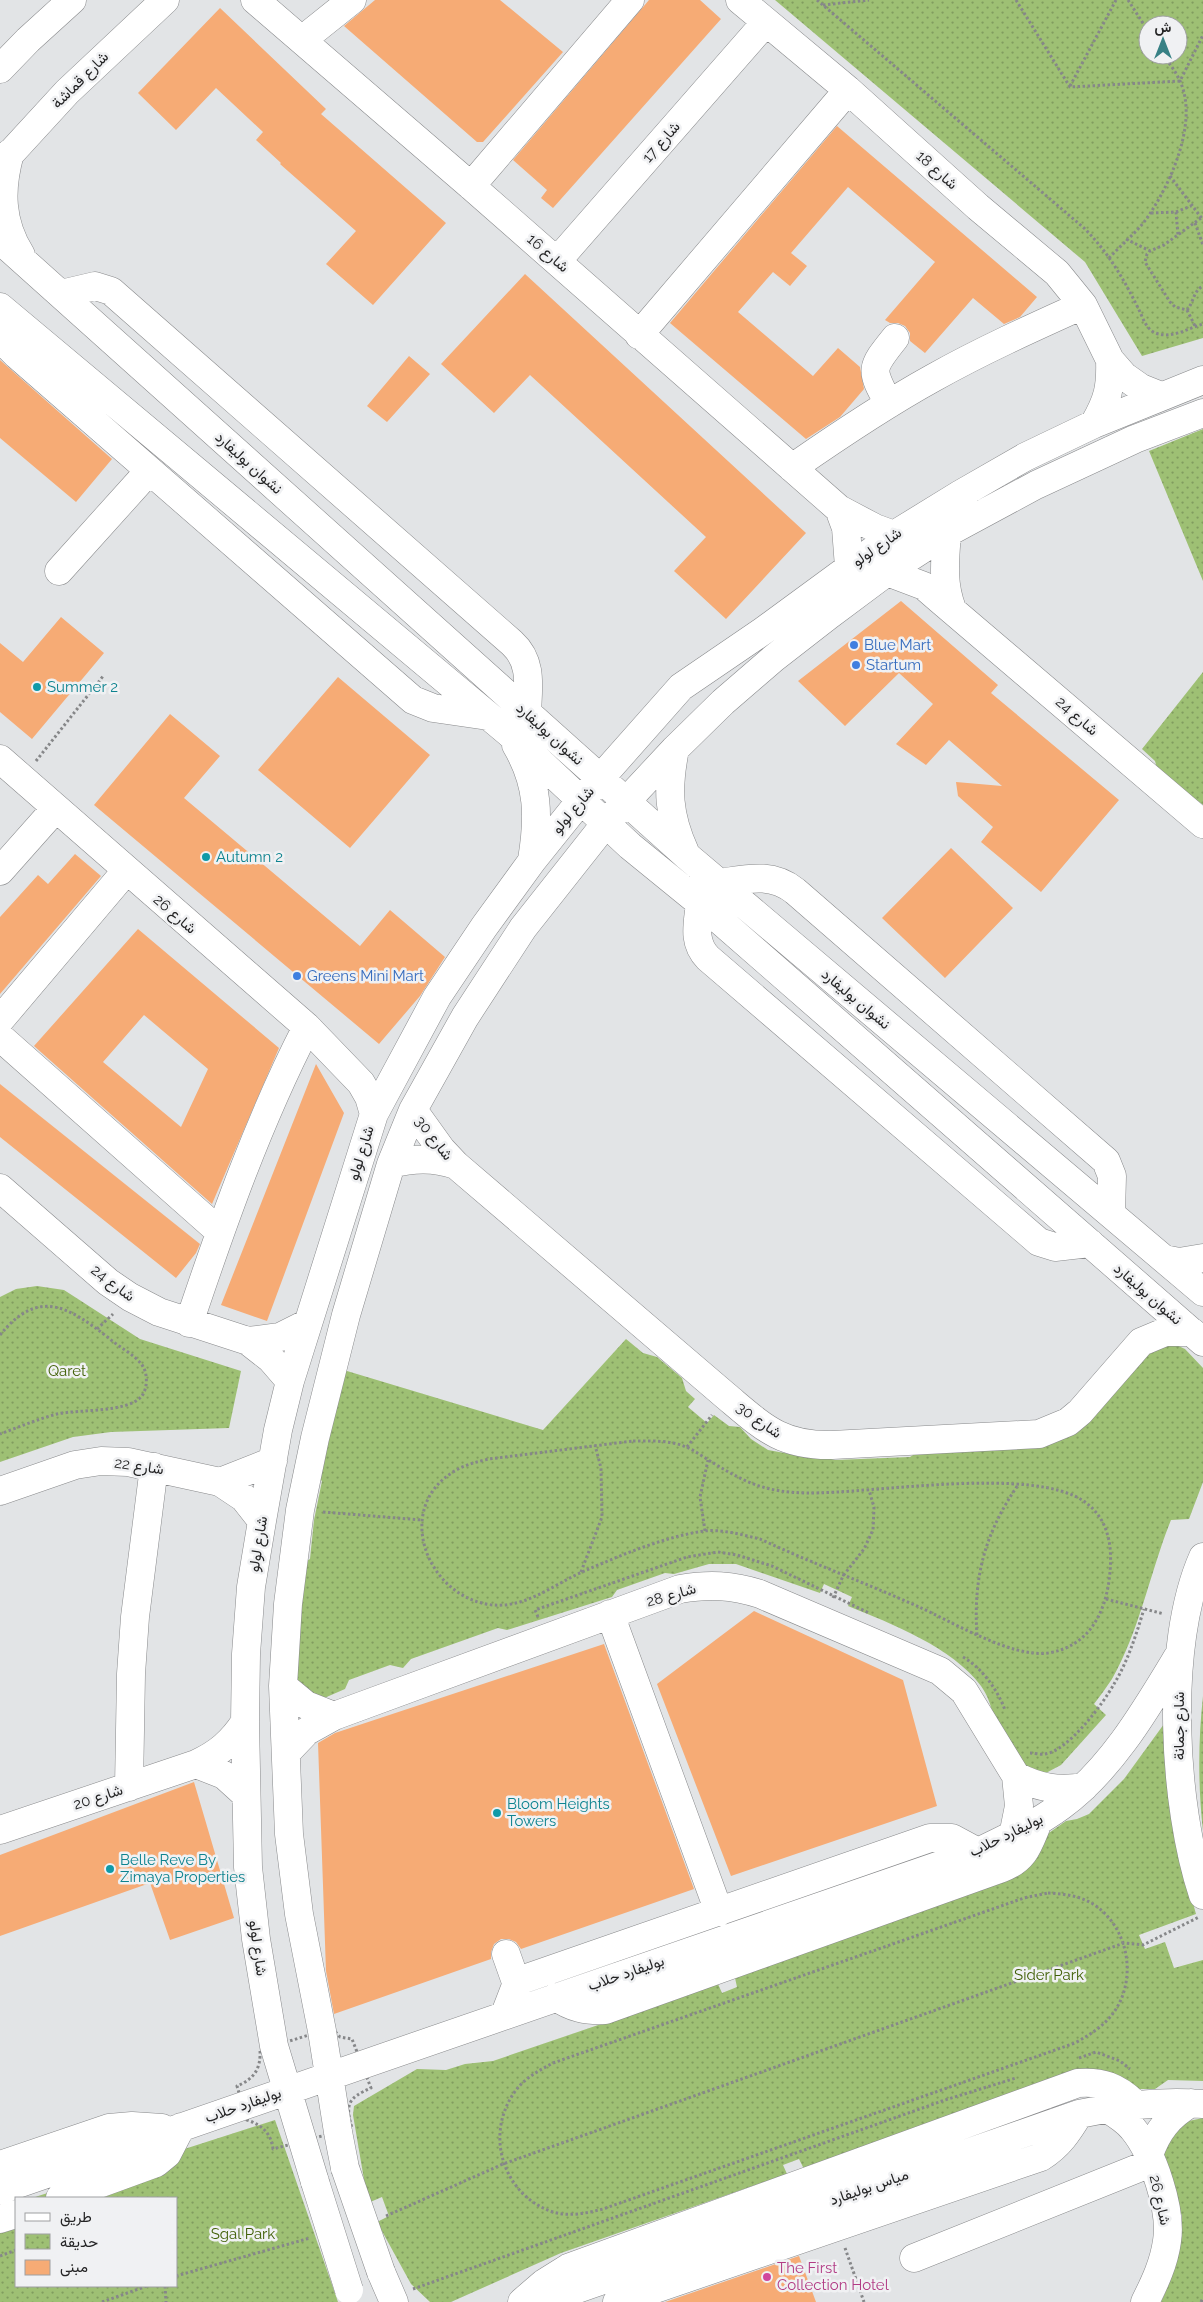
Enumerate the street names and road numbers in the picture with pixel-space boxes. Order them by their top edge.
street label: شارع قماشة [48,48,114,114]
street label: شارع 17 [638,118,685,167]
street label: شارع 18 [911,147,961,195]
street label: شارع 16 [522,230,573,278]
street label: نشوان بوليفارد [212,428,286,498]
street label: شارع لولو [849,523,906,572]
street label: شارع 24 [1051,693,1102,741]
street label: نشوان بوليفارد [513,699,587,769]
street label: شارع لولو [548,783,600,839]
street label: شارع 26 [149,891,200,939]
street label: نشوان بوليفارد [818,965,894,1033]
street label: شارع 30 [410,1112,457,1165]
street label: شارع لولو [344,1123,380,1183]
street label: نشوان بوليفارد [1110,1259,1186,1329]
street label: شارع 24 [86,1261,139,1307]
street label: شارع 30 [732,1398,785,1444]
street label: شارع 22 [113,1454,165,1480]
street label: شارع لولو [245,1515,273,1573]
street label: شارع 28 [644,1579,699,1613]
street label: شارع جمانة [1170,1692,1190,1760]
street label: شارع 20 [71,1781,126,1815]
street label: بوليفارد حلاب [966,1810,1046,1860]
street label: شارع لولو [243,1919,271,1977]
street label: بوليفارد حلاب [586,1952,666,1994]
street label: بوليفارد حلاب [203,2084,283,2126]
street label: مياس بوليفارد [827,2165,911,2210]
street label: شارع 26 [1144,2173,1175,2227]

